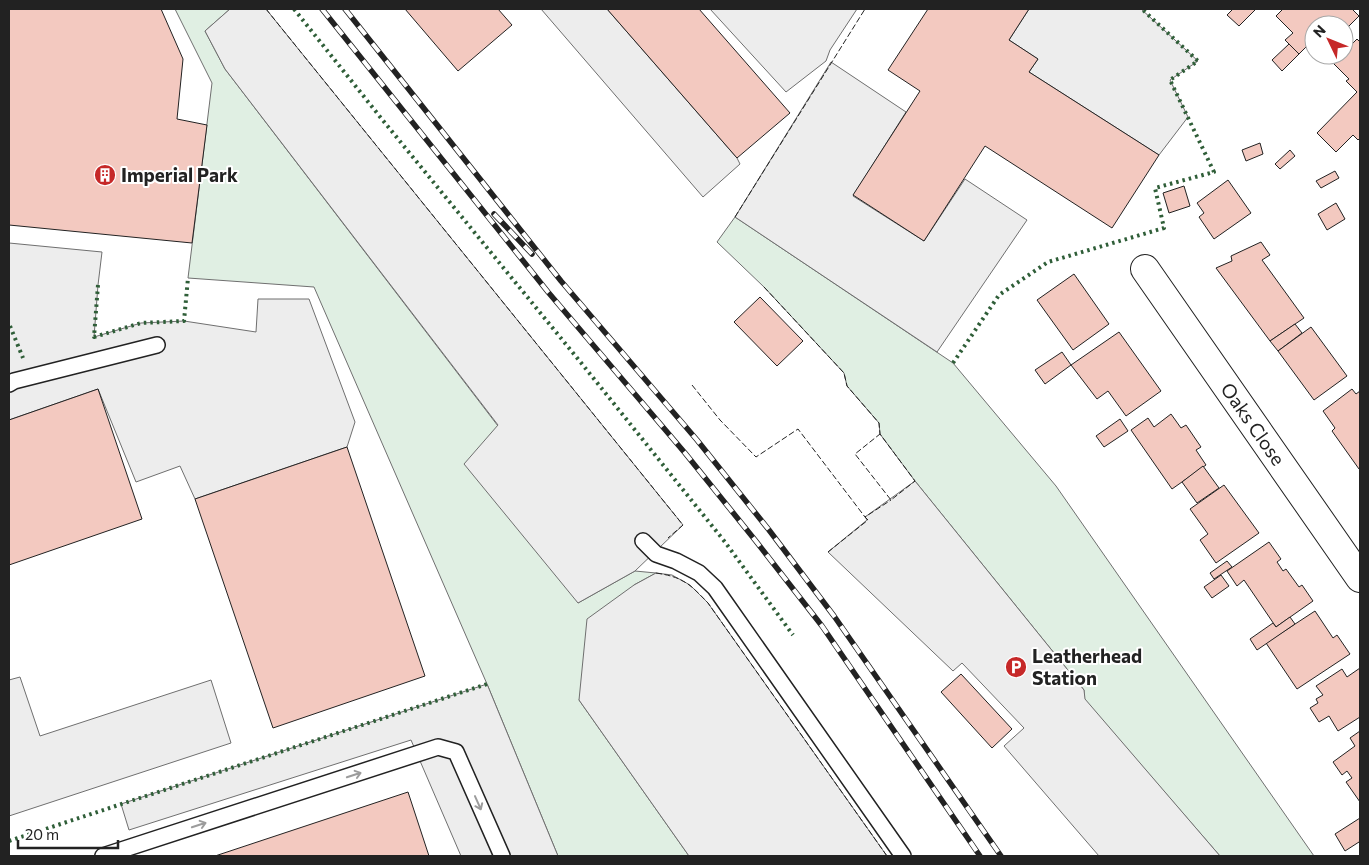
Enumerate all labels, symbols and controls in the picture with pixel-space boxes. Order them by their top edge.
north arrow [1304,15,1354,65]
text: N [1309,21,1329,40]
building icon: Imperial Park [93,163,117,187]
place label: Imperial Park [121,163,238,186]
street label: Oaks Close [1217,378,1290,470]
place label: Leatherhead Station [1032,644,1142,689]
parking icon: Leatherhead Station [1004,655,1028,679]
one-way arrow [346,769,362,779]
one-way arrow [474,795,484,810]
scale bar [18,818,118,850]
one-way arrow [191,820,207,829]
text: 20 m [25,825,59,843]

